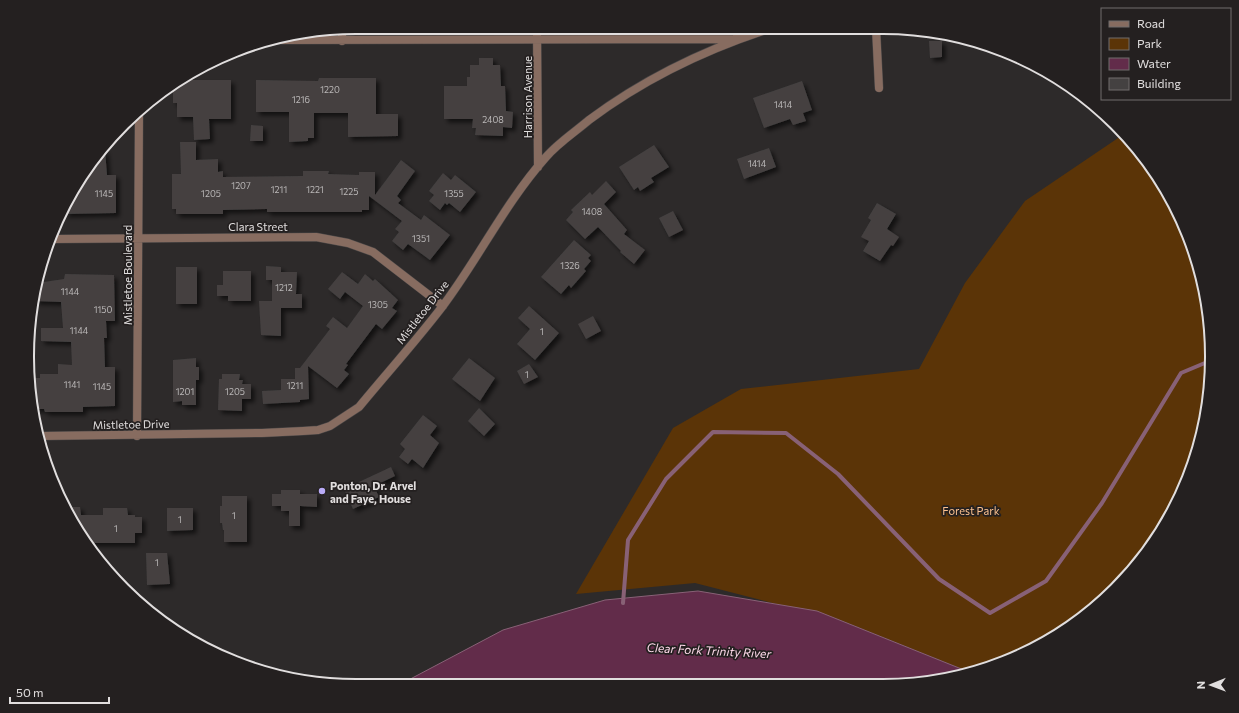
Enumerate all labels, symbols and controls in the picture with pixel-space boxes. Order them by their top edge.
legend [1101,8,1231,100]
text: Road [1137,16,1165,30]
text: Park [1137,36,1163,50]
street label: Harrison Avenue [521,56,534,138]
text: Water [1137,56,1171,70]
text: Building [1137,76,1181,90]
house number: 1220 [320,84,340,95]
house number: 1216 [292,94,310,105]
house number: 1414 [774,99,793,110]
house number: 2408 [482,114,504,125]
house number: 1414 [748,158,767,169]
house number: 1207 [231,180,251,191]
house number: 1211 [271,184,287,195]
house number: 1221 [306,184,324,195]
house number: 1225 [340,186,359,197]
house number: 1145 [95,188,113,199]
house number: 1205 [201,188,221,199]
house number: 1355 [444,188,464,199]
house number: 1408 [582,206,602,217]
street label: Clara Street [228,220,288,233]
street label: Mistletoe Boulevard [121,225,134,325]
house number: 1351 [412,233,430,244]
house number: 1326 [560,260,580,271]
street label: Mistletoe Drive [393,278,451,346]
house number: 1212 [275,282,293,293]
house number: 1144 [61,286,80,297]
house number: 1305 [368,299,388,310]
house number: 1150 [94,304,112,315]
house number: 1144 [70,325,89,336]
house number: 1 [540,326,544,337]
house number: 1 [525,369,529,380]
house number: 1141 [64,379,80,390]
house number: 1211 [287,380,303,391]
house number: 1145 [93,381,111,392]
house number: 1201 [176,386,194,397]
house number: 1205 [225,386,245,397]
street label: Mistletoe Drive [92,417,170,431]
place label: Ponton, Dr. Arvel and Faye, House [330,479,416,505]
marker: Ponton, Dr. Arvel and Faye, House [317,486,327,496]
park label: Forest Park [942,504,1000,517]
house number: 1 [232,510,236,521]
house number: 1 [178,514,182,525]
house number: 1 [114,523,118,534]
house number: 1 [155,557,159,568]
water label: Clear Fork Trinity River [646,640,773,660]
north arrow [1191,665,1231,705]
scale bar [10,679,109,705]
text: N [1194,681,1207,689]
text: 50 m [16,685,44,699]

